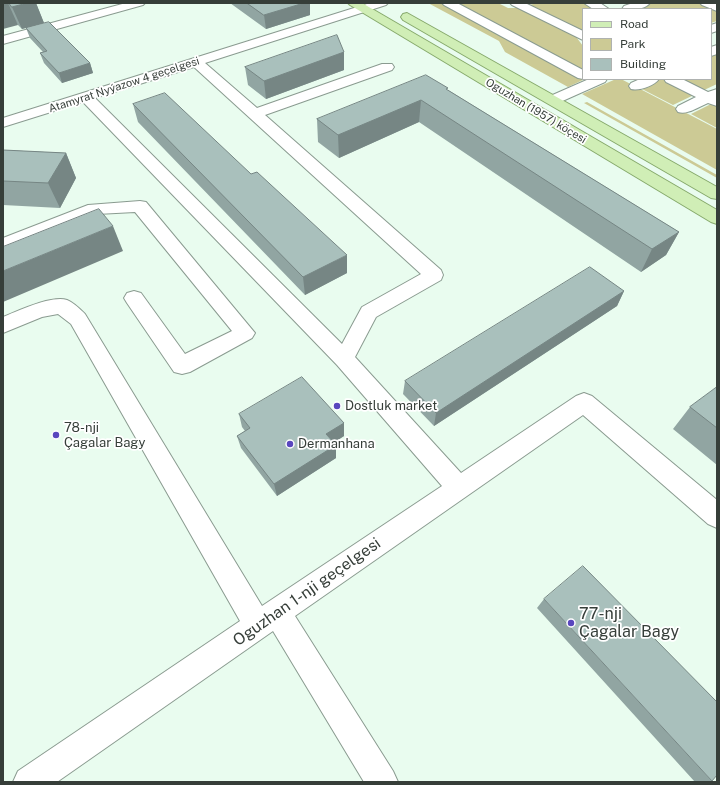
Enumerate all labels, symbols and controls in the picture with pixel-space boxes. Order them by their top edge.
legend [582,8,712,80]
text: Road [620,17,648,31]
text: Park [620,37,646,51]
street label: Atamyrat Nyýazow 4 geçelgesi [47,54,201,116]
text: Building [620,57,666,71]
street label: Oguzhan (1957) köçesi [483,76,589,146]
place label: Dostluk market [345,398,437,414]
marker: Dostluk market [332,401,342,411]
place label: 78-nji Çagalar Bagy [64,420,145,451]
marker: 78-nji Çagalar Bagy [51,430,61,440]
place label: Dermanhana [298,436,375,452]
marker: Dermanhana [285,439,295,449]
street label: Oguzhan 1-nji geçelgesi [230,534,384,650]
place label: 77-nji Çagalar Bagy [579,604,679,642]
marker: 77-nji Çagalar Bagy [566,618,576,628]

